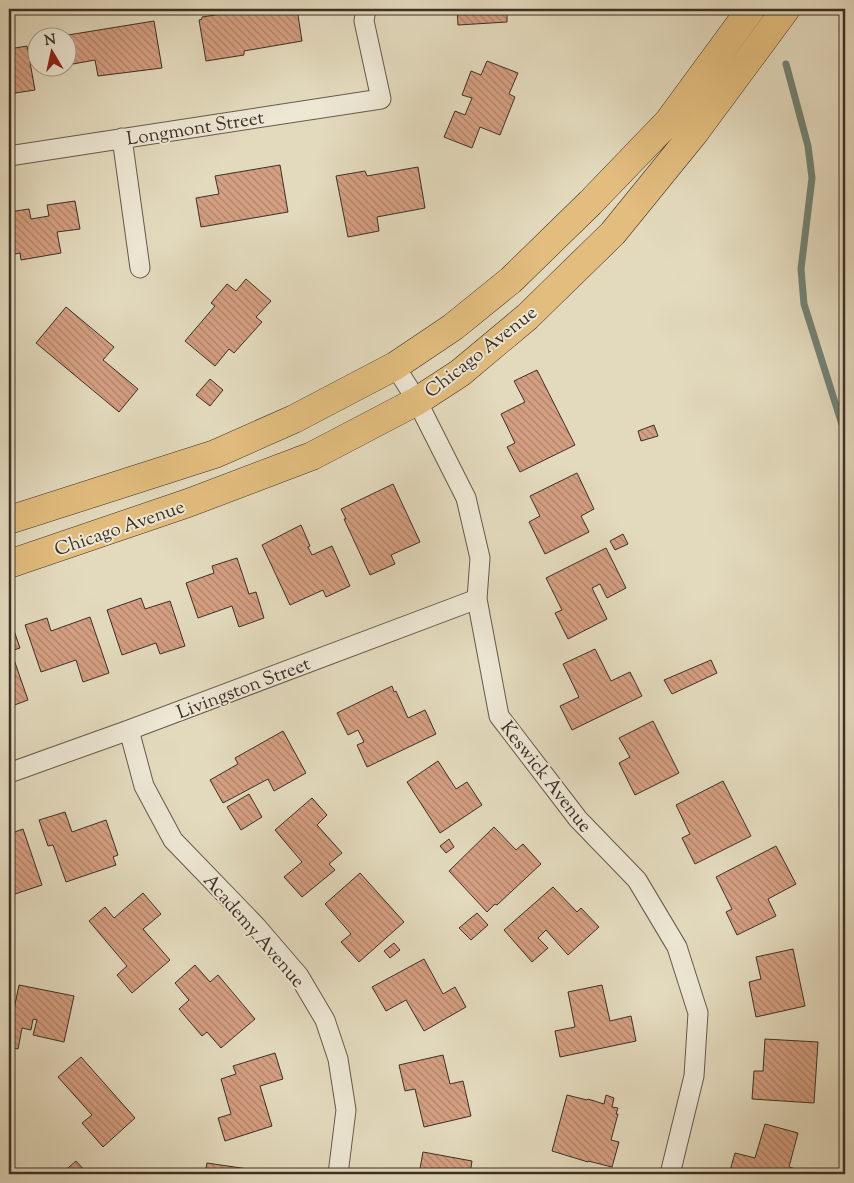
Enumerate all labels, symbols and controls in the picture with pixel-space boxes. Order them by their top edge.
north arrow [28,28,78,78]
text: N [43,30,57,52]
street label: Longmont Street [125,105,266,154]
street label: Chicago Avenue [420,300,544,405]
street label: Chicago Avenue [51,494,189,564]
street label: Livingston Street [173,651,315,727]
street label: Keswick Avenue [493,716,597,839]
street label: Academy Avenue [196,869,310,995]

